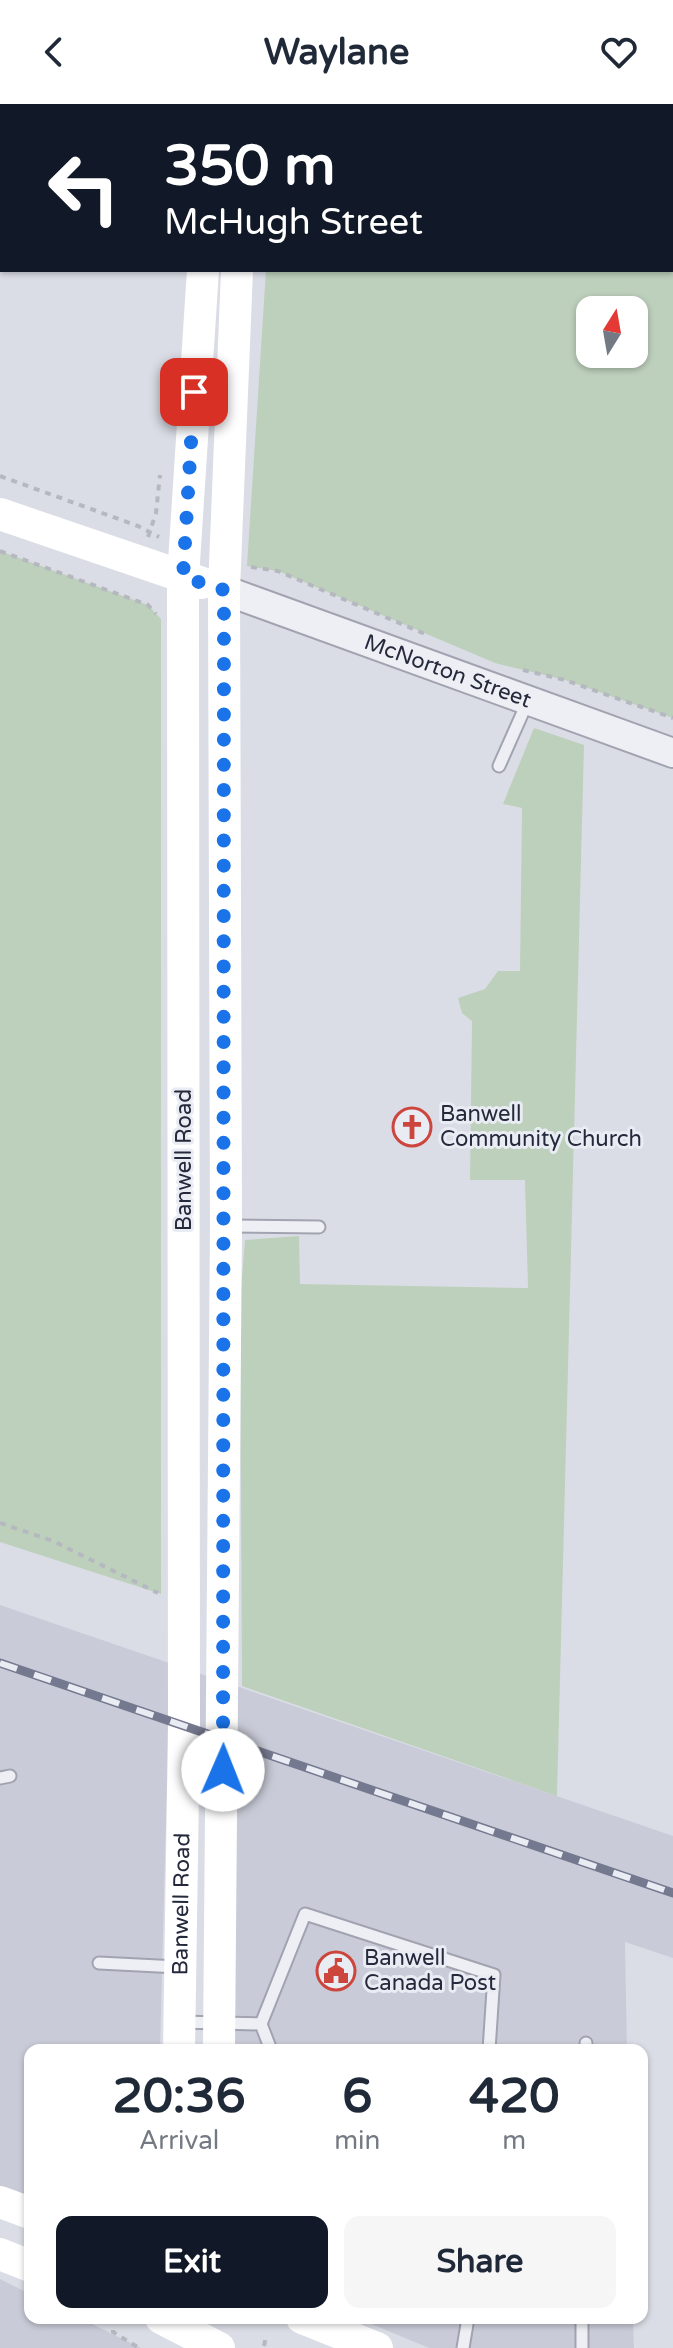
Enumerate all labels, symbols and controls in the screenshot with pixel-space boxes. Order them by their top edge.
icon: back [32,30,76,74]
icon: heart [597,30,641,74]
text: Waylane [264,31,409,74]
text: 350 m [164,133,335,200]
icon: left [32,136,136,240]
text: McHugh Street [164,201,423,244]
north arrow [576,296,648,368]
map controls [576,296,648,368]
pin [160,358,228,426]
icon: arrive [172,370,216,414]
street label: McNorton Street [361,629,535,713]
street label: Banwell Road [171,1089,197,1231]
place label: Banwell Community Church [440,1101,642,1152]
church icon: Banwell Community Church [391,1106,433,1148]
position arrow [181,1728,265,1812]
street label: Banwell Road [167,1833,195,1976]
place label: Banwell Canada Post [364,1945,496,1996]
public building icon: Banwell Canada Post [315,1950,357,1992]
text: 20:36 [113,2068,246,2126]
text: 6 [342,2068,372,2126]
text: 420 [469,2068,559,2126]
text: Arrival [139,2125,219,2156]
text: min [334,2125,380,2156]
text: m [502,2125,526,2156]
button: Exit [56,2216,328,2308]
button: Share [344,2216,616,2308]

